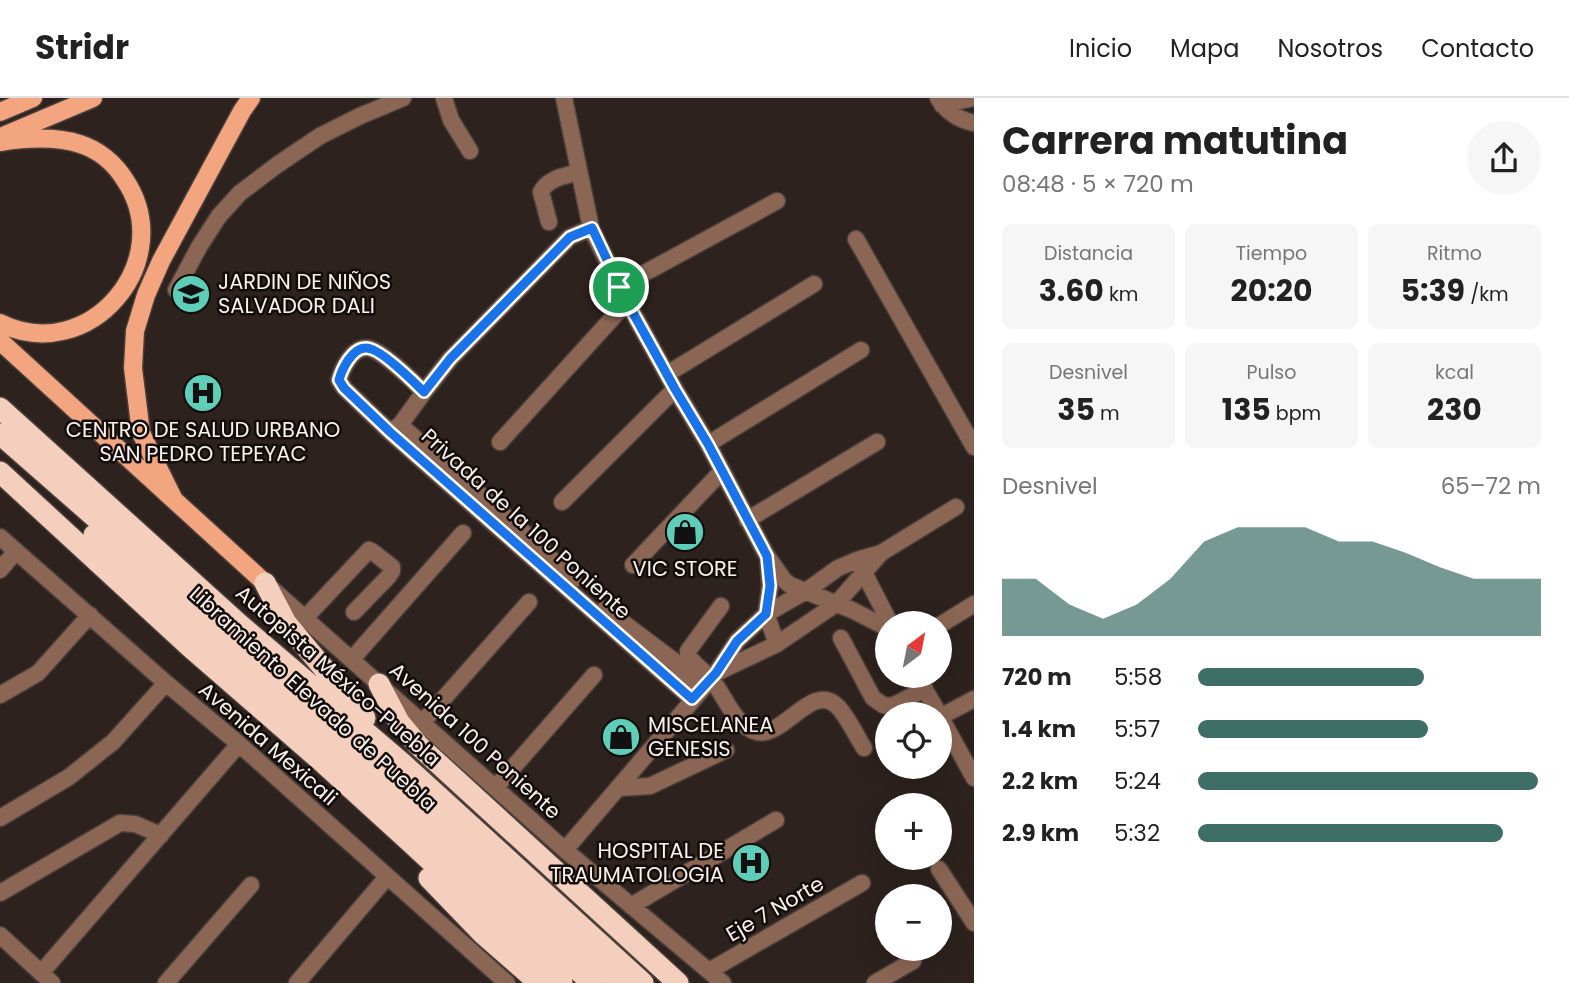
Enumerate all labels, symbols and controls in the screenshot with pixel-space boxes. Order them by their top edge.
text: Stridr [35,24,129,71]
text: Inicio [1069,32,1132,65]
text: Mapa [1170,32,1239,65]
text: Nosotros [1277,32,1383,65]
text: Contacto [1421,32,1534,65]
text: Carrera matutina [1002,114,1348,167]
button: share [1467,121,1541,195]
text: 08:48 · 5 × 720 m [1002,168,1194,200]
text: Distancia [1044,240,1133,267]
text: Tiempo [1236,240,1307,267]
text: Ritmo [1427,240,1482,267]
pin [589,257,649,317]
place label: JARDIN DE NIÑOS SALVADOR DALI [218,267,391,320]
icon: arrive [600,268,638,306]
text: 3.60 [1039,269,1104,312]
text: 20:20 [1231,269,1312,312]
text: 5:39 [1400,269,1465,312]
school or university icon: JARDIN DE NIÑOS SALVADOR DALI [170,273,212,315]
text: km [1104,281,1138,308]
text: /km [1465,281,1509,308]
text: Desnivel [1049,359,1128,386]
text: Pulso [1247,359,1296,386]
text: kcal [1435,359,1474,386]
hospital icon: CENTRO DE SALUD URBANO SAN PEDRO TEPEYAC [182,372,224,414]
text: 35 [1057,388,1095,431]
text: 135 [1222,388,1271,431]
text: 230 [1427,388,1482,431]
text: m [1095,400,1120,427]
text: bpm [1271,400,1321,427]
place label: CENTRO DE SALUD URBANO SAN PEDRO TEPEYAC [66,415,340,468]
street label: Privada de la 100 Poniente [415,422,637,626]
text: Desnivel [1002,470,1098,502]
text: 65–72 m [1441,470,1541,502]
shop icon: VIC STORE [664,511,706,553]
place label: VIC STORE [633,554,737,583]
street label: Autopista México-Puebla [230,578,447,773]
street label: Libramiento Elevado de Puebla [183,580,443,818]
north arrow [875,611,952,688]
map controls [875,611,952,961]
street label: Avenida 100 Poniente [383,656,567,826]
text: 720 m [1002,661,1072,693]
text: 5:58 [1114,661,1162,693]
street label: Avenida Mexicali [193,675,344,812]
button: locate [875,702,952,779]
place label: MISCELANEA GENESIS [648,710,773,763]
text: 1.4 km [1002,713,1076,745]
text: 5:57 [1114,713,1160,745]
shop icon: MISCELANEA GENESIS [600,716,642,758]
text: 2.2 km [1002,765,1078,797]
text: 5:24 [1114,765,1161,797]
button: + [875,793,952,870]
text: 2.9 km [1002,817,1079,849]
text: 5:32 [1114,817,1160,849]
place label: HOSPITAL DE TRAUMATOLOGIA [550,836,724,889]
hospital icon: HOSPITAL DE TRAUMATOLOGIA [730,842,772,884]
street label: Eje 7 Norte [721,869,829,948]
button: − [875,884,952,961]

